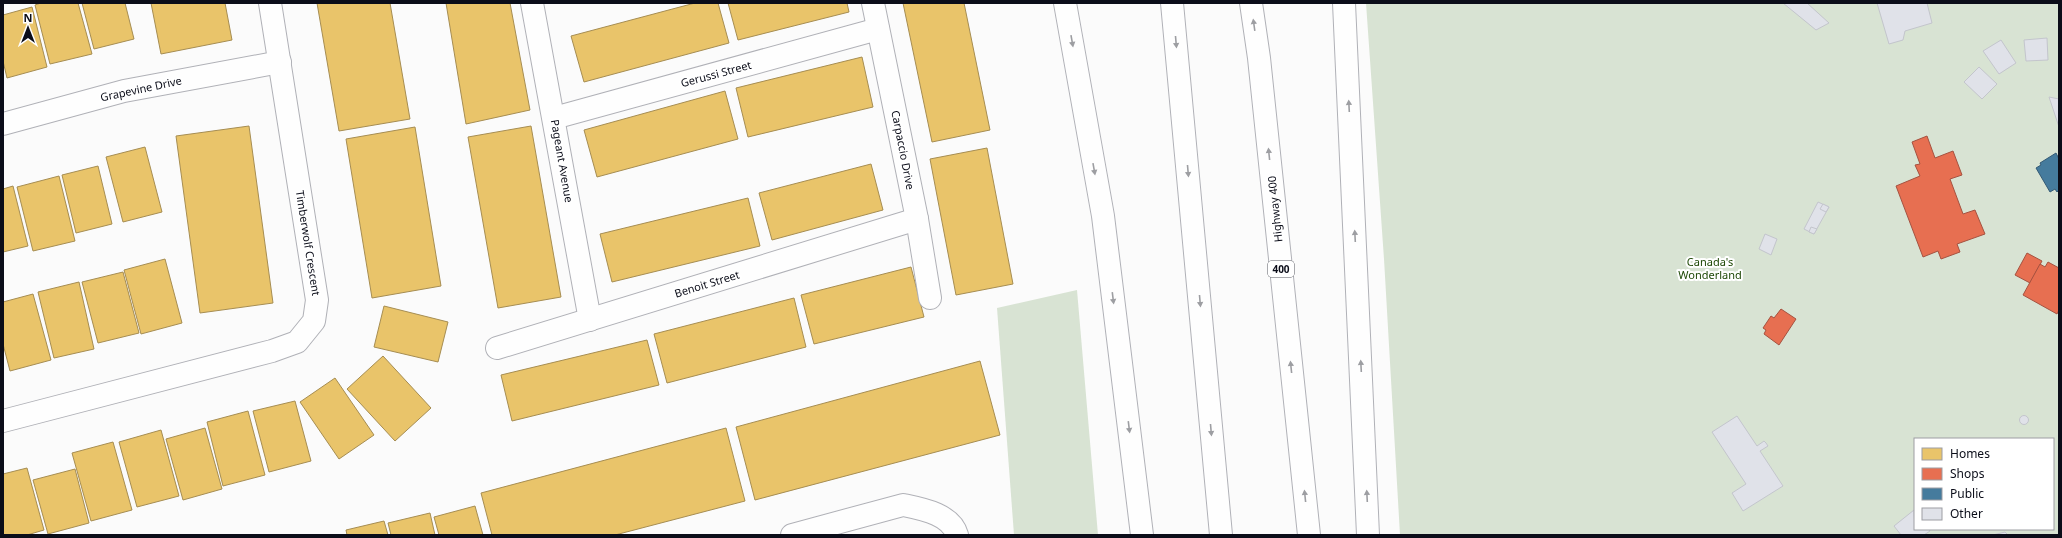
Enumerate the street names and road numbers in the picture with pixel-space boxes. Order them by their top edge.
street label: Gerussi Street [679,57,753,90]
street label: Grapevine Drive [99,73,183,104]
street label: Carpaccio Drive [888,109,919,191]
street label: Pageant Avenue [548,118,577,204]
street label: Highway 400 [1264,175,1285,243]
street label: Timberwolf Crescent [293,189,324,297]
road number: 400 [1268,261,1294,277]
street label: Benoit Street [673,267,741,301]

